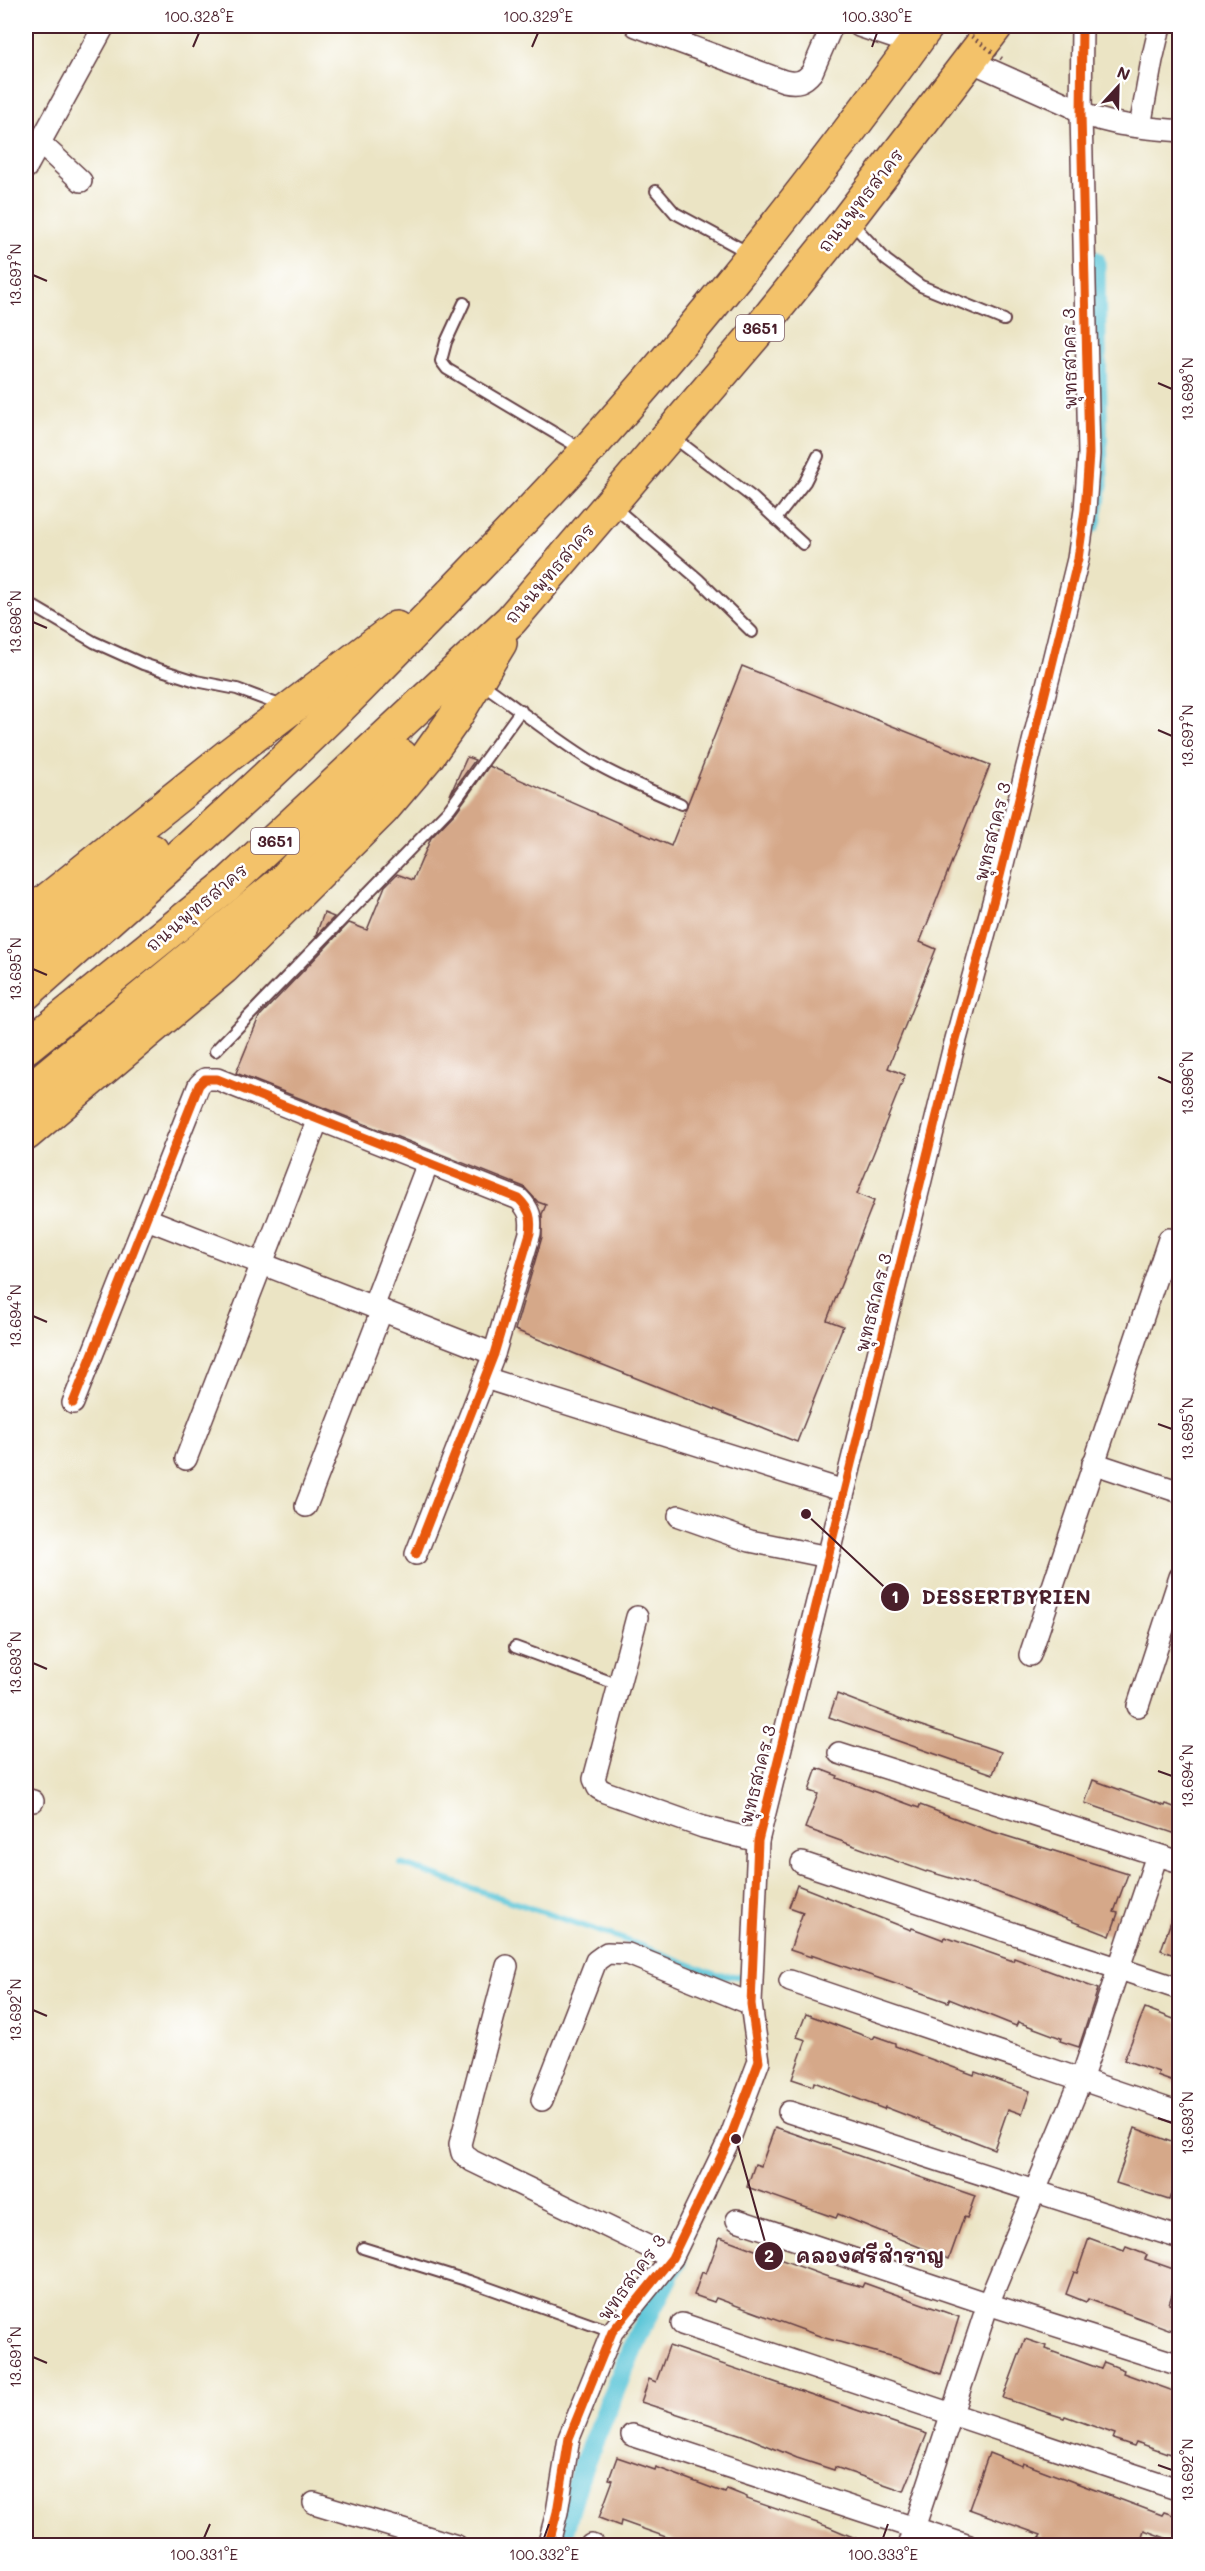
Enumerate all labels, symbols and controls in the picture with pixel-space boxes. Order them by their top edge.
text: 100.328°E [164,6,235,26]
text: 100.329°E [503,6,573,26]
text: 100.330°E [842,6,913,26]
north arrow [1088,57,1148,117]
text: N [1114,61,1133,85]
street label: ถนนพุทธสาคร [812,143,910,259]
text: 13.697°N [5,243,25,307]
street label: พุทธสาคร 3 [1056,308,1084,410]
road number: 3651 [736,315,784,341]
text: 13.698°N [1177,357,1197,421]
street label: ถนนพุทธสาคร [499,518,601,630]
text: 13.696°N [5,590,25,654]
text: 13.697°N [1177,704,1197,768]
street label: พุทธสาคร 3 [968,780,1018,884]
road number: 3651 [251,828,299,854]
street label: ถนนพุทธสาคร [140,858,254,958]
text: 13.695°N [5,937,25,1001]
text: 13.696°N [1177,1051,1197,1115]
street label: พุทธสาคร 3 [849,1251,899,1355]
text: 13.694°N [5,1284,25,1348]
text: 13.695°N [1177,1397,1197,1461]
callout: DESSERTBYRIEN [880,1578,1103,1616]
text: DESSERTBYRIEN [921,1583,1091,1609]
text: 1 [891,1584,899,1608]
text: 13.693°N [5,1631,25,1695]
street label: พุทธสาคร 3 [733,1723,783,1827]
text: 13.694°N [1177,1744,1197,1808]
text: 13.692°N [5,1978,25,2042]
text: 13.693°N [1177,2091,1197,2155]
street label: พุทธสาคร 3 [592,2229,672,2327]
callout: คลองศรีสำราญ [754,2237,956,2275]
text: คลองศรีสำราญ [796,2242,944,2268]
text: 2 [764,2243,774,2267]
text: 13.691°N [5,2326,25,2388]
text: 13.692°N [1177,2438,1197,2502]
text: 100.331°E [170,2544,239,2564]
text: 100.332°E [509,2544,579,2564]
text: 100.333°E [848,2544,919,2564]

